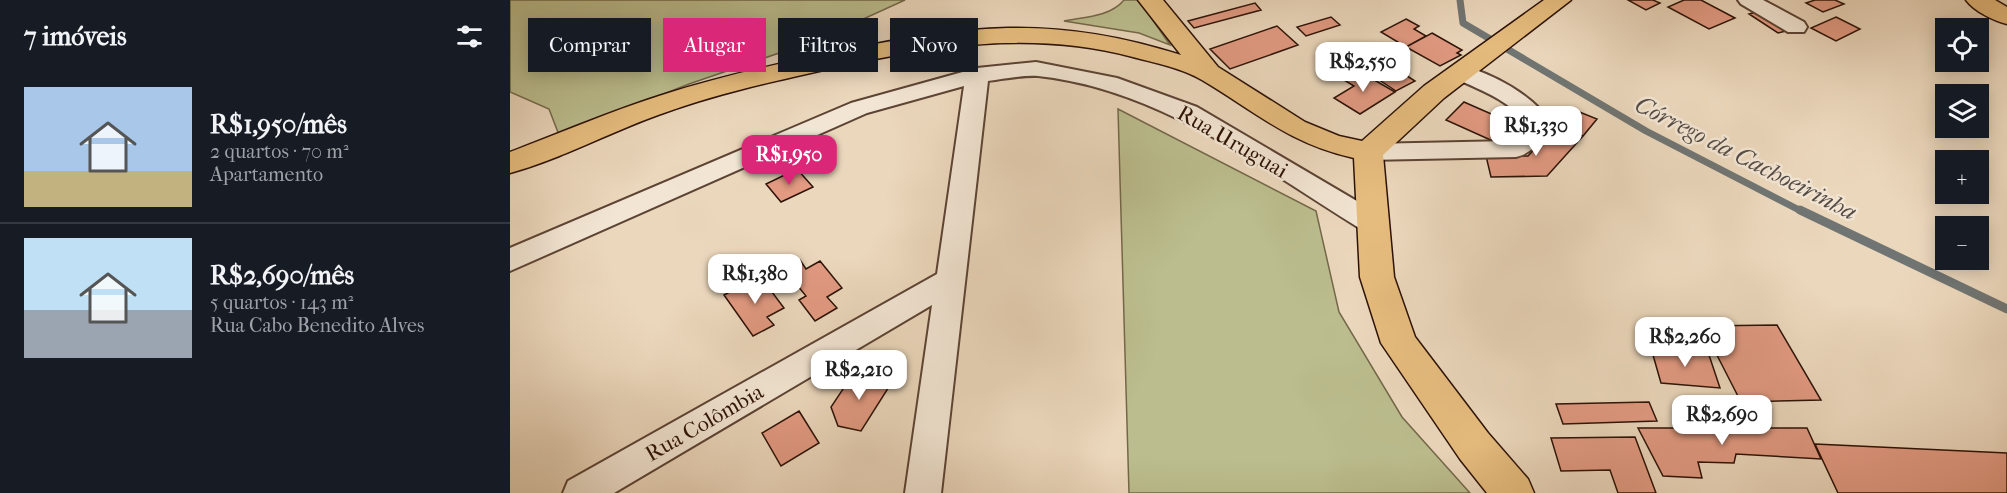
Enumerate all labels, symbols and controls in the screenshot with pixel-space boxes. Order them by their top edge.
chip: Comprar [528,18,651,72]
chip: Alugar [663,18,766,72]
chip: Filtros [778,18,878,72]
chip: Novo [890,18,978,72]
map controls [1935,18,1989,270]
button: locate [1935,18,1989,72]
icon: filters [453,20,486,53]
text: 7 imóveis [24,21,127,52]
pin: R$2,550 [1308,42,1418,93]
text: R$2,550 [1329,50,1397,73]
button: layers [1935,84,1989,138]
water label: Córrego da Cachoeirinha [1631,90,1861,226]
street label: Rua Uruguai [1173,100,1293,184]
pin: R$1,330 [1481,106,1591,157]
text: R$1,950/mês [210,109,347,140]
icon: home [72,111,144,183]
text: R$1,330 [1504,114,1568,137]
pin: R$1,950 [734,135,844,186]
text: 2 quartos · 70 m² [210,140,349,163]
text: R$1,950 [756,143,822,166]
button: + [1935,150,1989,204]
text: Apartamento [210,163,323,186]
button: − [1935,216,1989,270]
pin: R$1,380 [700,254,810,305]
text: R$2,690/mês [210,260,354,291]
icon: home [72,262,144,334]
text: R$1,380 [722,262,788,285]
text: 5 quartos · 143 m² [210,291,353,314]
text: Rua Cabo Benedito Alves [210,314,424,337]
pin: R$2,260 [1630,317,1740,368]
text: R$2,260 [1649,325,1721,348]
pin: R$2,210 [804,350,914,401]
text: R$2,210 [825,358,893,381]
street label: Rua Colômbia [641,378,769,467]
pin: R$2,690 [1667,395,1777,446]
text: R$2,690 [1686,403,1758,426]

